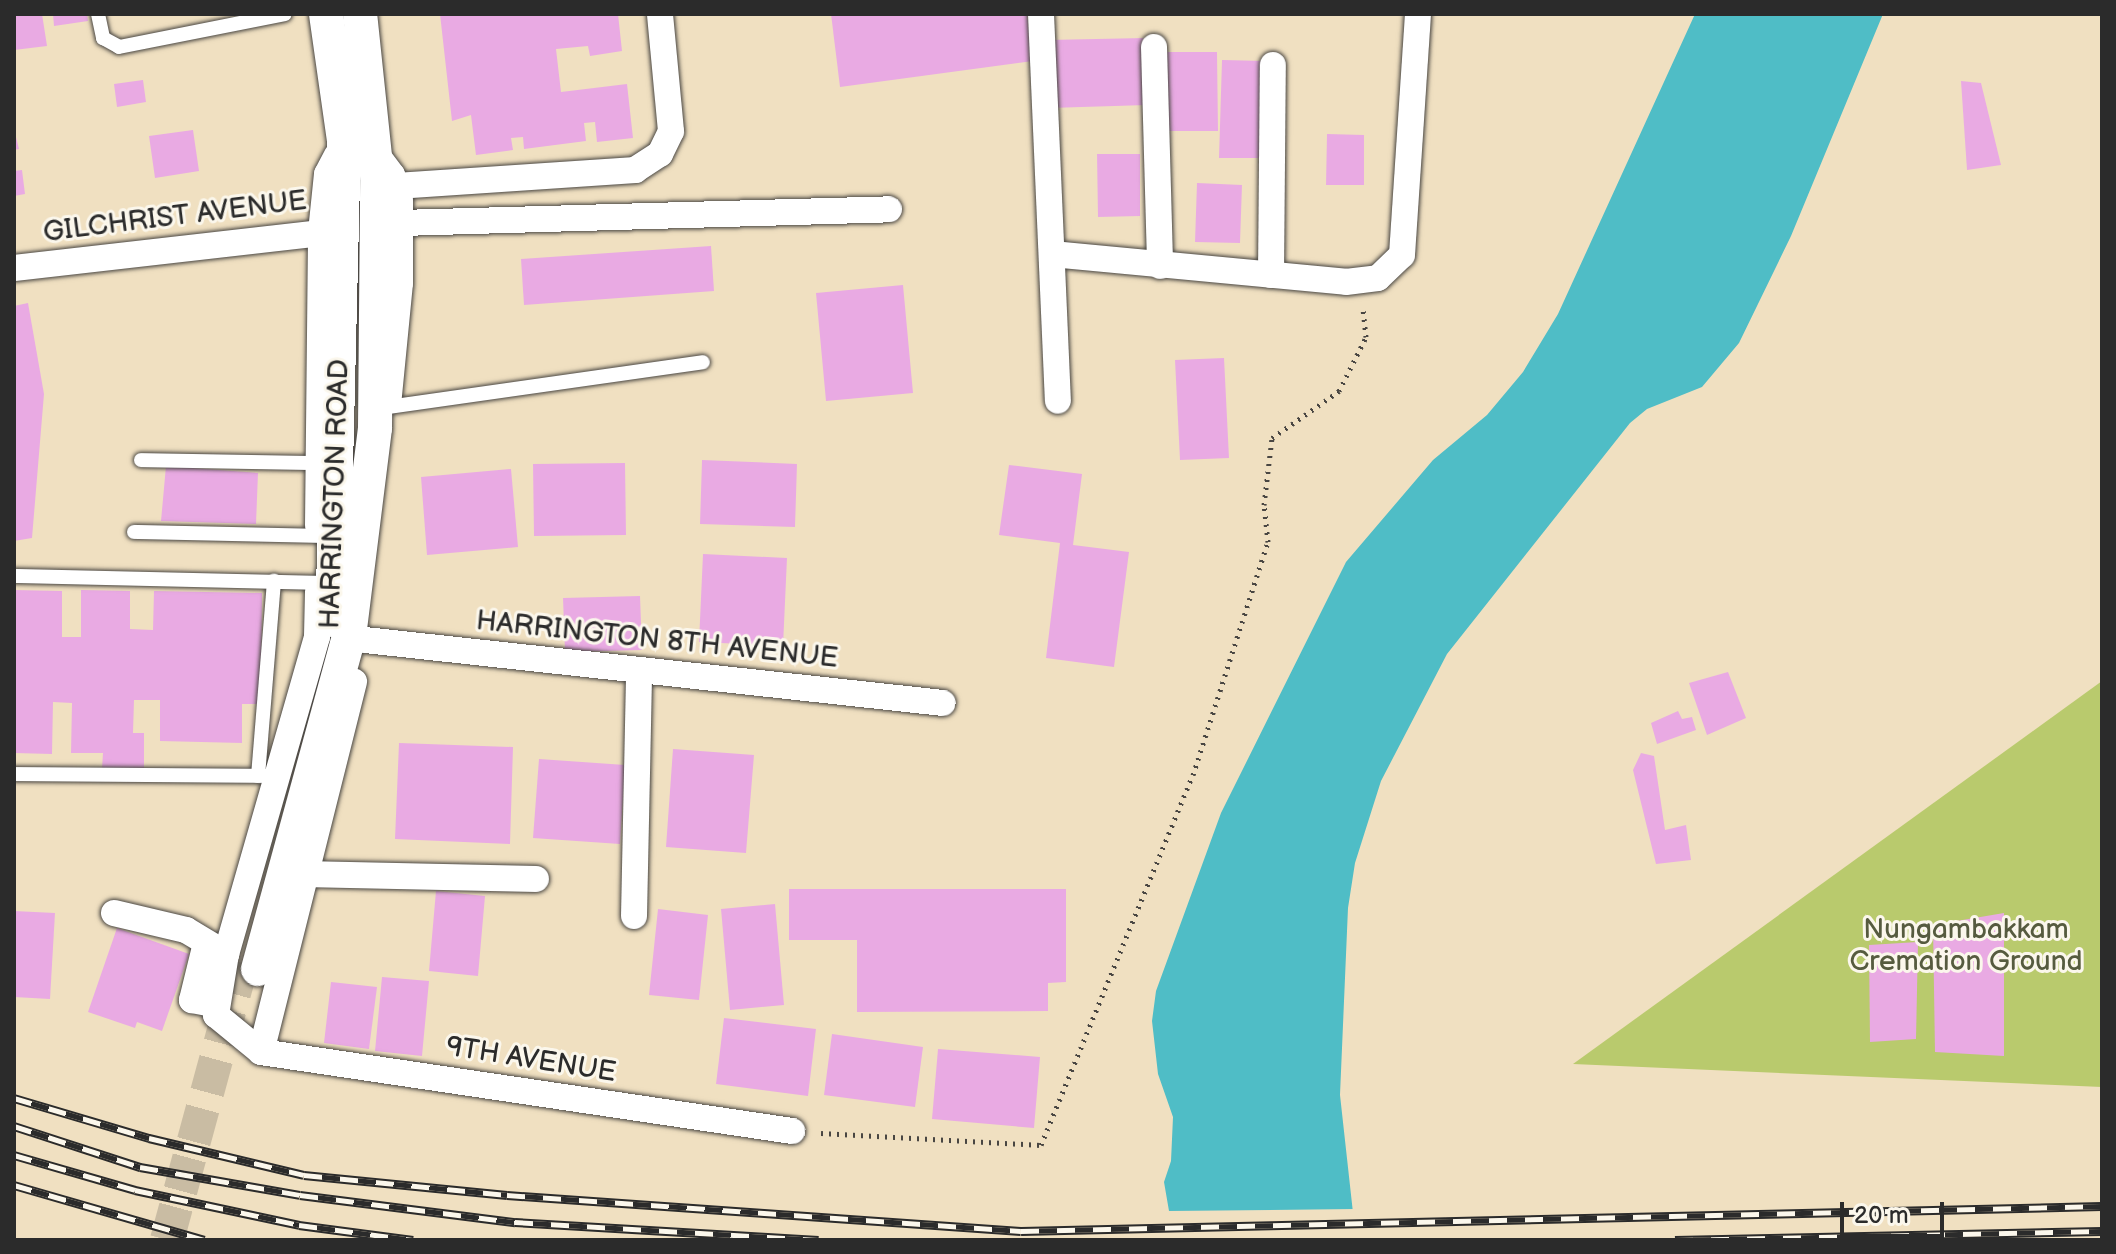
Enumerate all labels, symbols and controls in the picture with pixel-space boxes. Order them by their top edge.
street label: GILCHRIST AVENUE [41,184,309,250]
street label: HARRINGTON ROAD [314,359,356,629]
street label: HARRINGTON 8TH AVENUE [474,604,840,676]
park label: Nungambakkam Cremation Ground [1849,913,2083,979]
street label: 9TH AVENUE [444,1030,618,1090]
scale bar [1844,1186,1948,1236]
text: 20 m [1854,1201,1909,1230]

